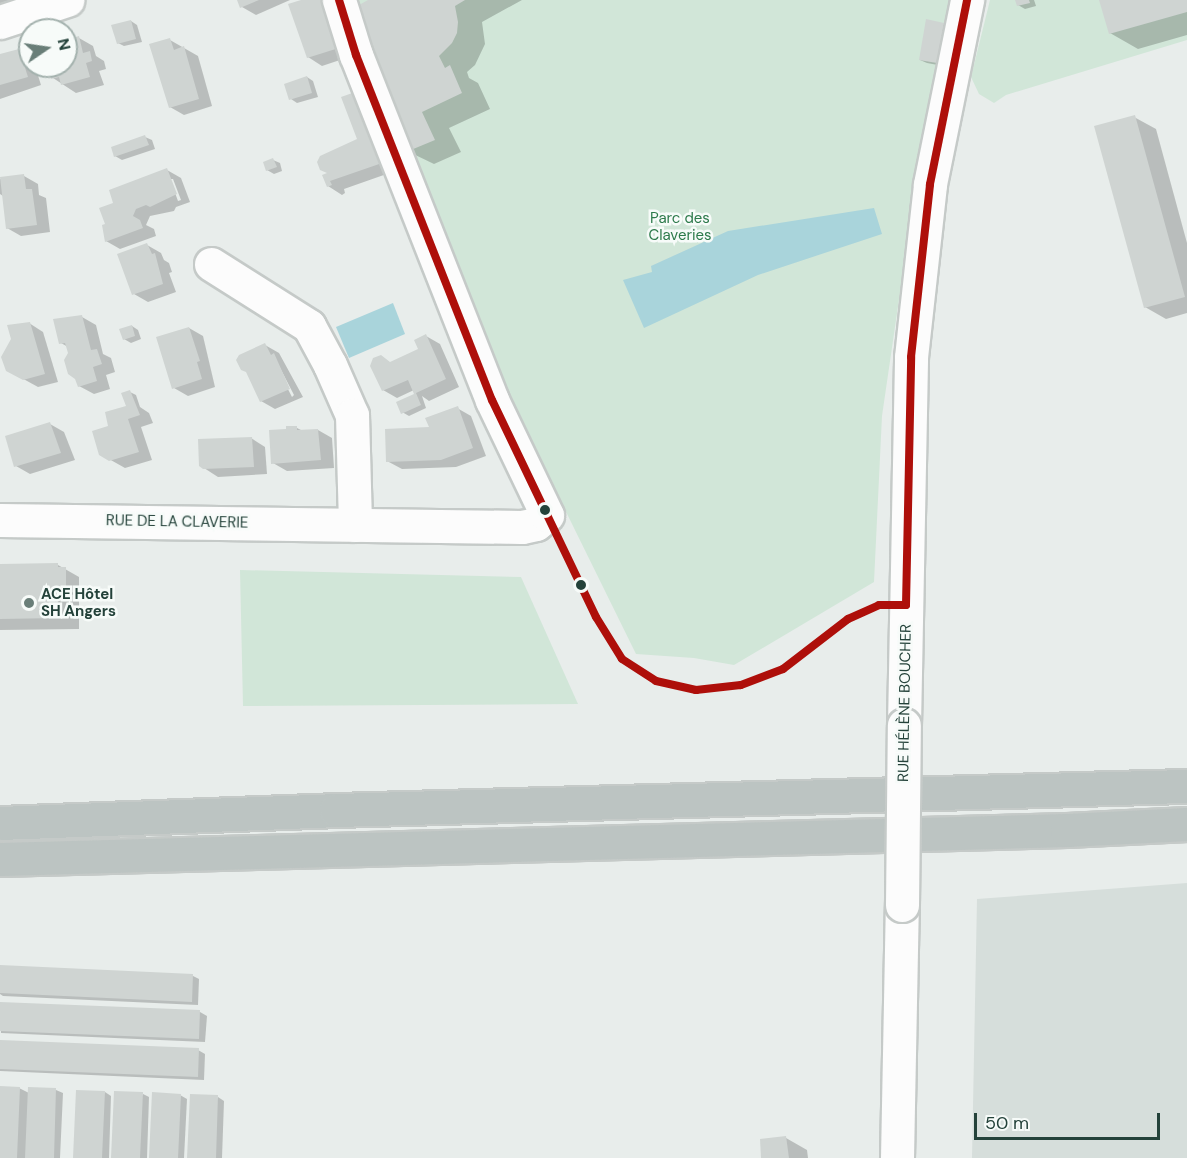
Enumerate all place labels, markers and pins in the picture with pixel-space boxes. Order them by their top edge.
unlabelled marker [539,504,551,516]
unlabelled marker [575,579,587,591]
place label: ACE Hôtel SH Angers [41,585,116,620]
marker: ACE Hôtel SH Angers [22,596,36,610]

